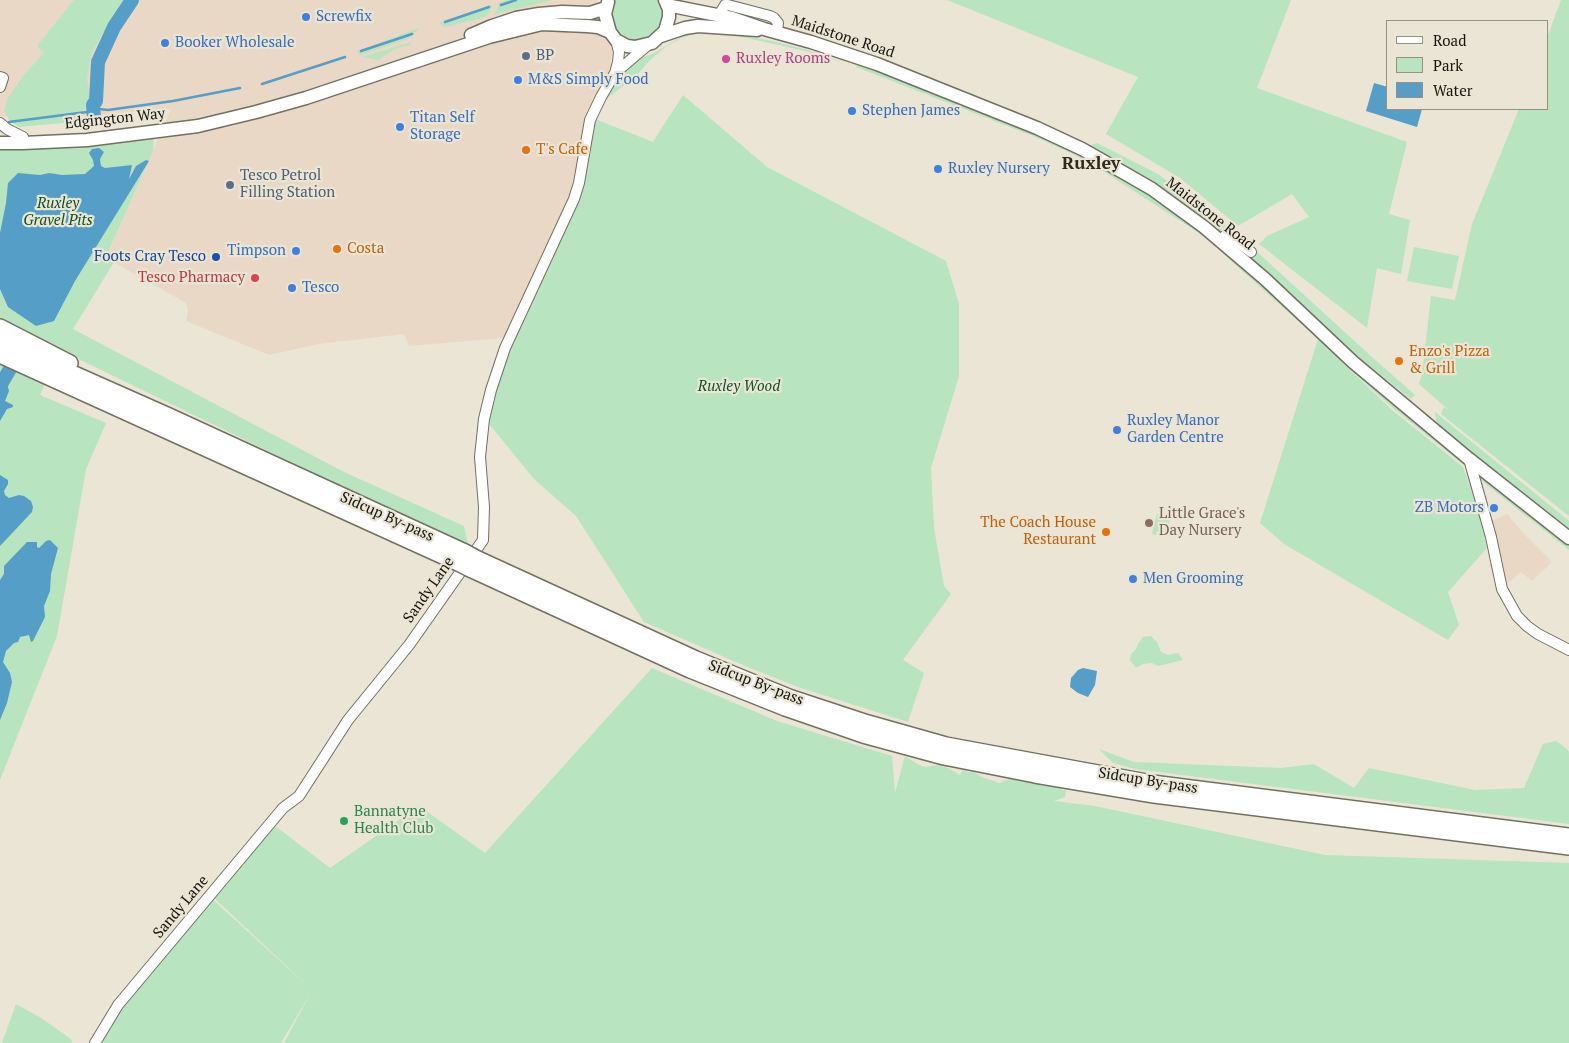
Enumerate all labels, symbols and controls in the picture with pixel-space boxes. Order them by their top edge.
place label: Screwfix [316,8,372,26]
marker: Screwfix [300,11,312,23]
street label: Maidstone Road [789,12,897,62]
legend [1386,20,1549,110]
text: Road [1433,30,1466,50]
place label: Booker Wholesale [175,34,295,52]
marker: Booker Wholesale [159,37,171,49]
place label: BP [536,47,554,65]
marker: BP [520,50,532,62]
place label: Ruxley Rooms [736,50,830,68]
marker: Ruxley Rooms [720,53,732,65]
text: Park [1433,55,1463,75]
place label: M&S Simply Food [528,71,649,89]
marker: M&S Simply Food [512,74,524,86]
text: Water [1433,80,1472,100]
place label: Stephen James [862,102,960,120]
street label: Edgington Way [64,105,166,133]
marker: Stephen James [846,105,858,117]
place label: Titan Self Storage [410,109,475,144]
marker: Titan Self Storage [394,121,406,133]
place label: T's Cafe [536,141,588,159]
marker: T's Cafe [520,144,532,156]
district label: Ruxley [1062,153,1120,175]
place label: Ruxley Nursery [948,160,1050,178]
marker: Ruxley Nursery [932,163,944,175]
place label: Tesco Petrol Filling Station [240,167,335,202]
street label: Maidstone Road [1162,174,1258,254]
marker: Tesco Petrol Filling Station [224,179,236,191]
park label: Ruxley Gravel Pits [23,195,93,230]
place label: Costa [347,240,384,258]
place label: Timpson [227,242,286,260]
marker: Costa [331,243,343,255]
marker: Timpson [290,245,302,257]
place label: Foots Cray Tesco [94,248,206,266]
marker: Foots Cray Tesco [210,251,222,263]
place label: Tesco Pharmacy [138,269,245,287]
marker: Tesco Pharmacy [249,272,261,284]
place label: Tesco [302,279,339,297]
marker: Tesco [286,282,298,294]
place label: Enzo's Pizza & Grill [1409,343,1490,378]
marker: Enzo's Pizza & Grill [1393,355,1405,367]
park label: Ruxley Wood [698,378,780,396]
place label: Ruxley Manor Garden Centre [1127,412,1224,447]
marker: Ruxley Manor Garden Centre [1111,424,1123,436]
street label: Sidcup By-pass [337,488,437,546]
place label: ZB Motors [1415,499,1484,517]
marker: ZB Motors [1488,502,1500,514]
place label: Little Grace's Day Nursery [1159,505,1245,540]
place label: The Coach House Restaurant [980,514,1096,549]
marker: Little Grace's Day Nursery [1143,517,1155,529]
marker: The Coach House Restaurant [1100,526,1112,538]
street label: Sandy Lane [400,554,458,626]
place label: Men Grooming [1143,570,1243,588]
marker: Men Grooming [1127,573,1139,585]
street label: Sidcup By-pass [706,657,806,709]
street label: Sidcup By-pass [1097,764,1199,798]
place label: Bannatyne Health Club [354,803,434,838]
marker: Bannatyne Health Club [338,815,350,827]
street label: Sandy Lane [150,872,212,942]

